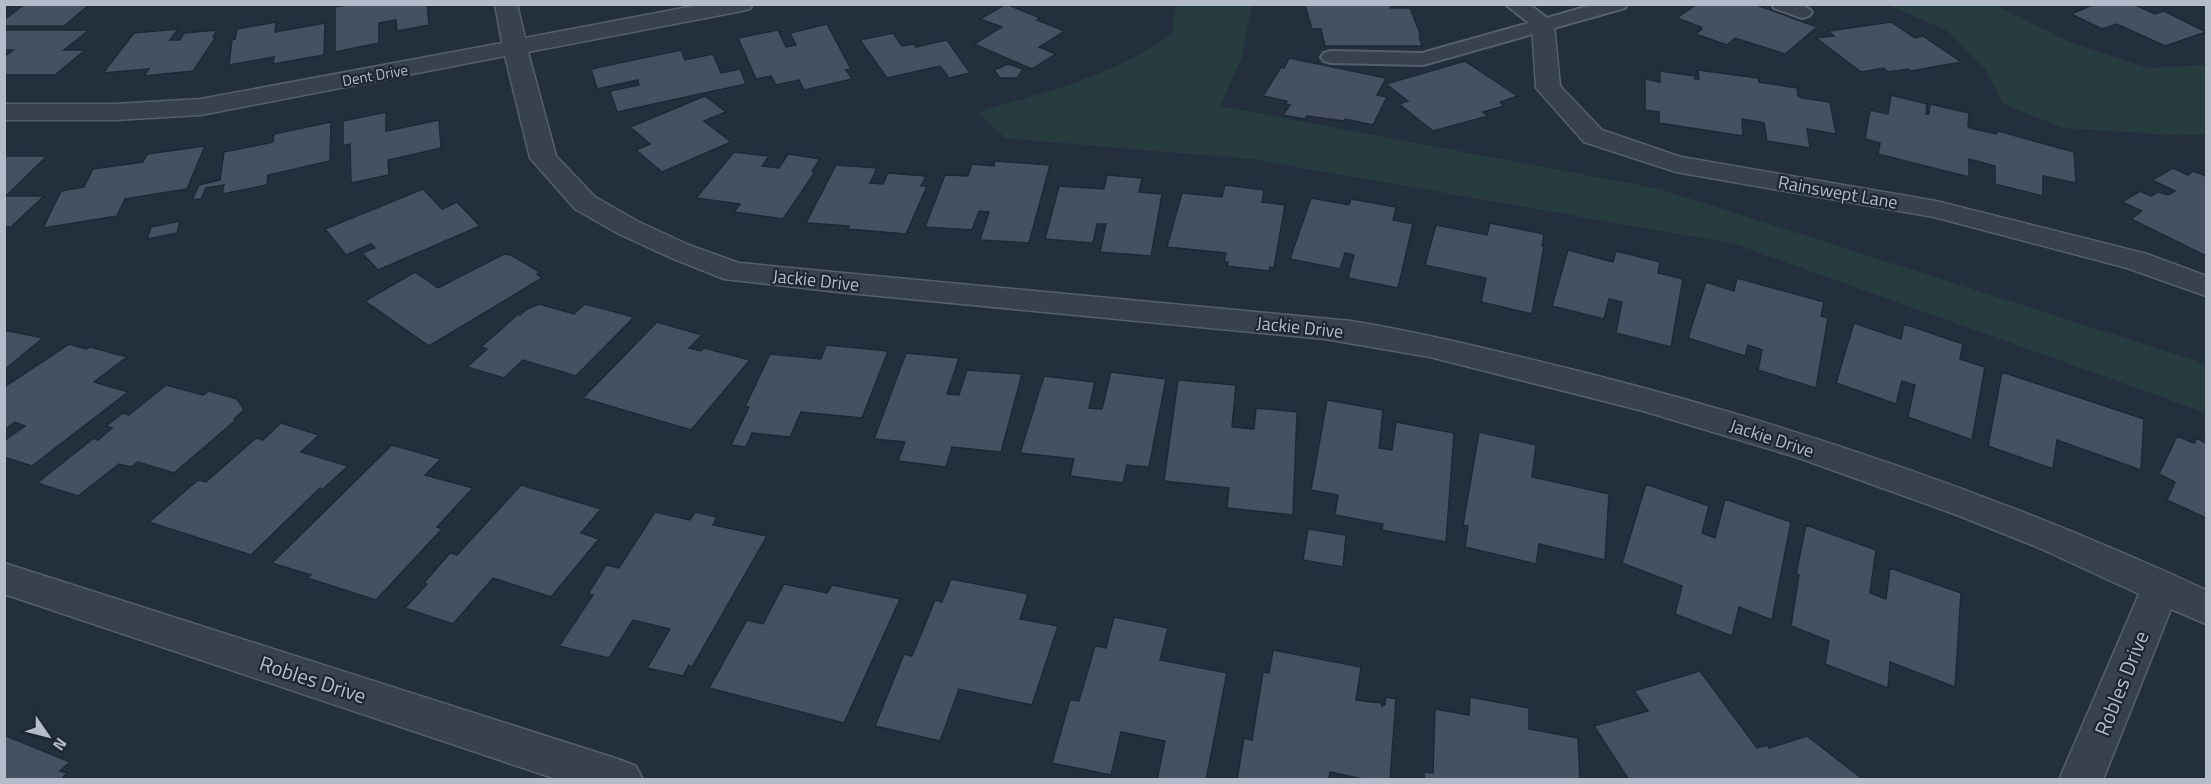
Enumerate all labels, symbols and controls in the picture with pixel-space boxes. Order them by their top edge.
street label: Dent Drive [340,58,410,92]
street label: Rainswept Lane [1776,168,1900,216]
street label: Jackie Drive [771,262,861,298]
street label: Jackie Drive [1255,309,1345,345]
street label: Jackie Drive [1726,412,1818,464]
street label: Robles Drive [2085,626,2157,740]
street label: Robles Drive [255,647,371,711]
north arrow [18,706,78,766]
text: N [47,733,73,756]

